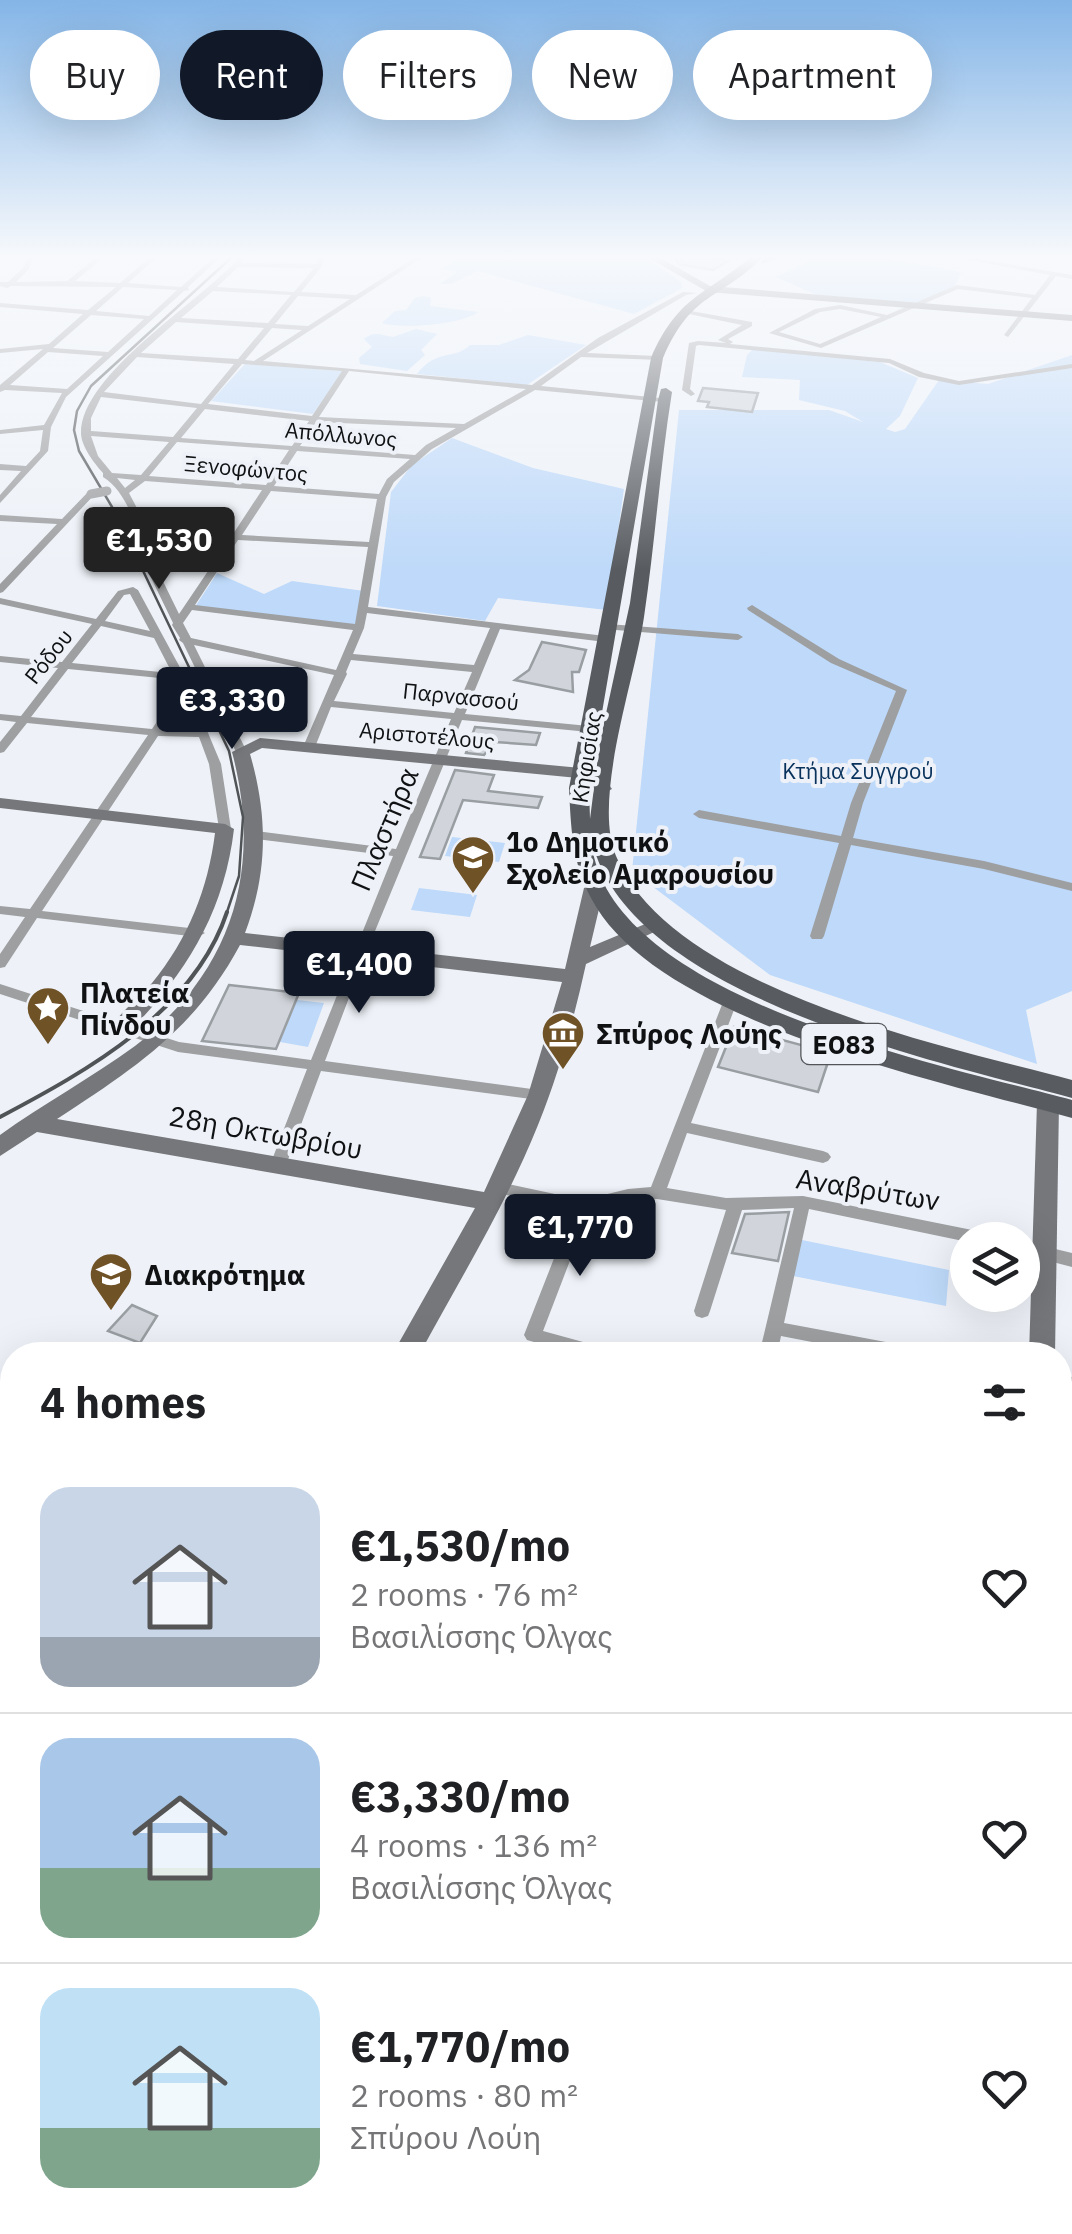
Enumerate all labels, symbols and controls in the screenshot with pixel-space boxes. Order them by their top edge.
chip: Buy [30,30,160,120]
chip: Rent [180,30,323,120]
chip: Filters [343,30,512,120]
chip: New [532,30,673,120]
chip: Apartment [693,30,932,120]
street label: Απόλλωνος [284,415,398,453]
street label: Ξενοφώντος [183,448,309,488]
pin: €1,530 [78,507,240,592]
text: €1,530 [106,518,212,560]
street label: Ρόδου [17,623,79,689]
pin: €3,330 [151,667,313,752]
street label: Παρνασσού [401,675,521,717]
text: €3,330 [179,678,285,720]
street label: Κηφισίας [564,709,608,805]
street label: Αριστοτέλους [358,715,496,755]
park label: Κτήμα Συγγρού [782,756,934,785]
street label: Πλαστήρα [341,762,427,896]
place label: 1ο Δημοτικό Σχολείο Αμαρουσίου [506,823,774,892]
school or university icon: 1ο Δημοτικό Σχολείο Αμαρουσίου [450,834,496,895]
pin: €1,400 [278,931,440,1016]
text: €1,400 [306,942,412,984]
place label: Πλατεία Πίνδου [80,974,189,1043]
place icon: Πλατεία Πίνδου [25,985,71,1046]
museum icon: Σπύρος Λούης [540,1010,586,1071]
place label: Σπύρος Λούης [596,1015,782,1052]
road number: ΕΟ83 [802,1024,886,1064]
street label: 28η Οκτωβρίου [166,1097,366,1167]
street label: Αναβρύτων [793,1159,943,1219]
pin: €1,770 [499,1194,661,1279]
text: €1,770 [527,1205,633,1247]
map controls [950,1222,1040,1312]
button: layers [950,1222,1040,1312]
school or university icon: Διακρότημα [88,1251,134,1312]
place label: Διακρότημα [144,1256,305,1293]
text: 4 homes [40,1375,206,1430]
icon: filters [977,1375,1032,1430]
text: €1,530/mo [350,1518,570,1573]
icon: home [120,1527,240,1647]
icon: heart [977,1560,1032,1615]
text: 2 rooms · 76 m² [350,1573,578,1615]
text: Βασιλίσσης Όλγας [350,1615,613,1657]
text: €3,330/mo [350,1769,570,1824]
icon: home [120,1778,240,1898]
icon: heart [977,1811,1032,1866]
text: 4 rooms · 136 m² [350,1824,597,1866]
text: Βασιλίσσης Όλγας [350,1866,613,1908]
text: €1,770/mo [350,2019,570,2074]
icon: home [120,2028,240,2148]
icon: heart [977,2061,1032,2116]
text: 2 rooms · 80 m² [350,2074,578,2116]
text: Σπύρου Λούη [350,2116,541,2158]

